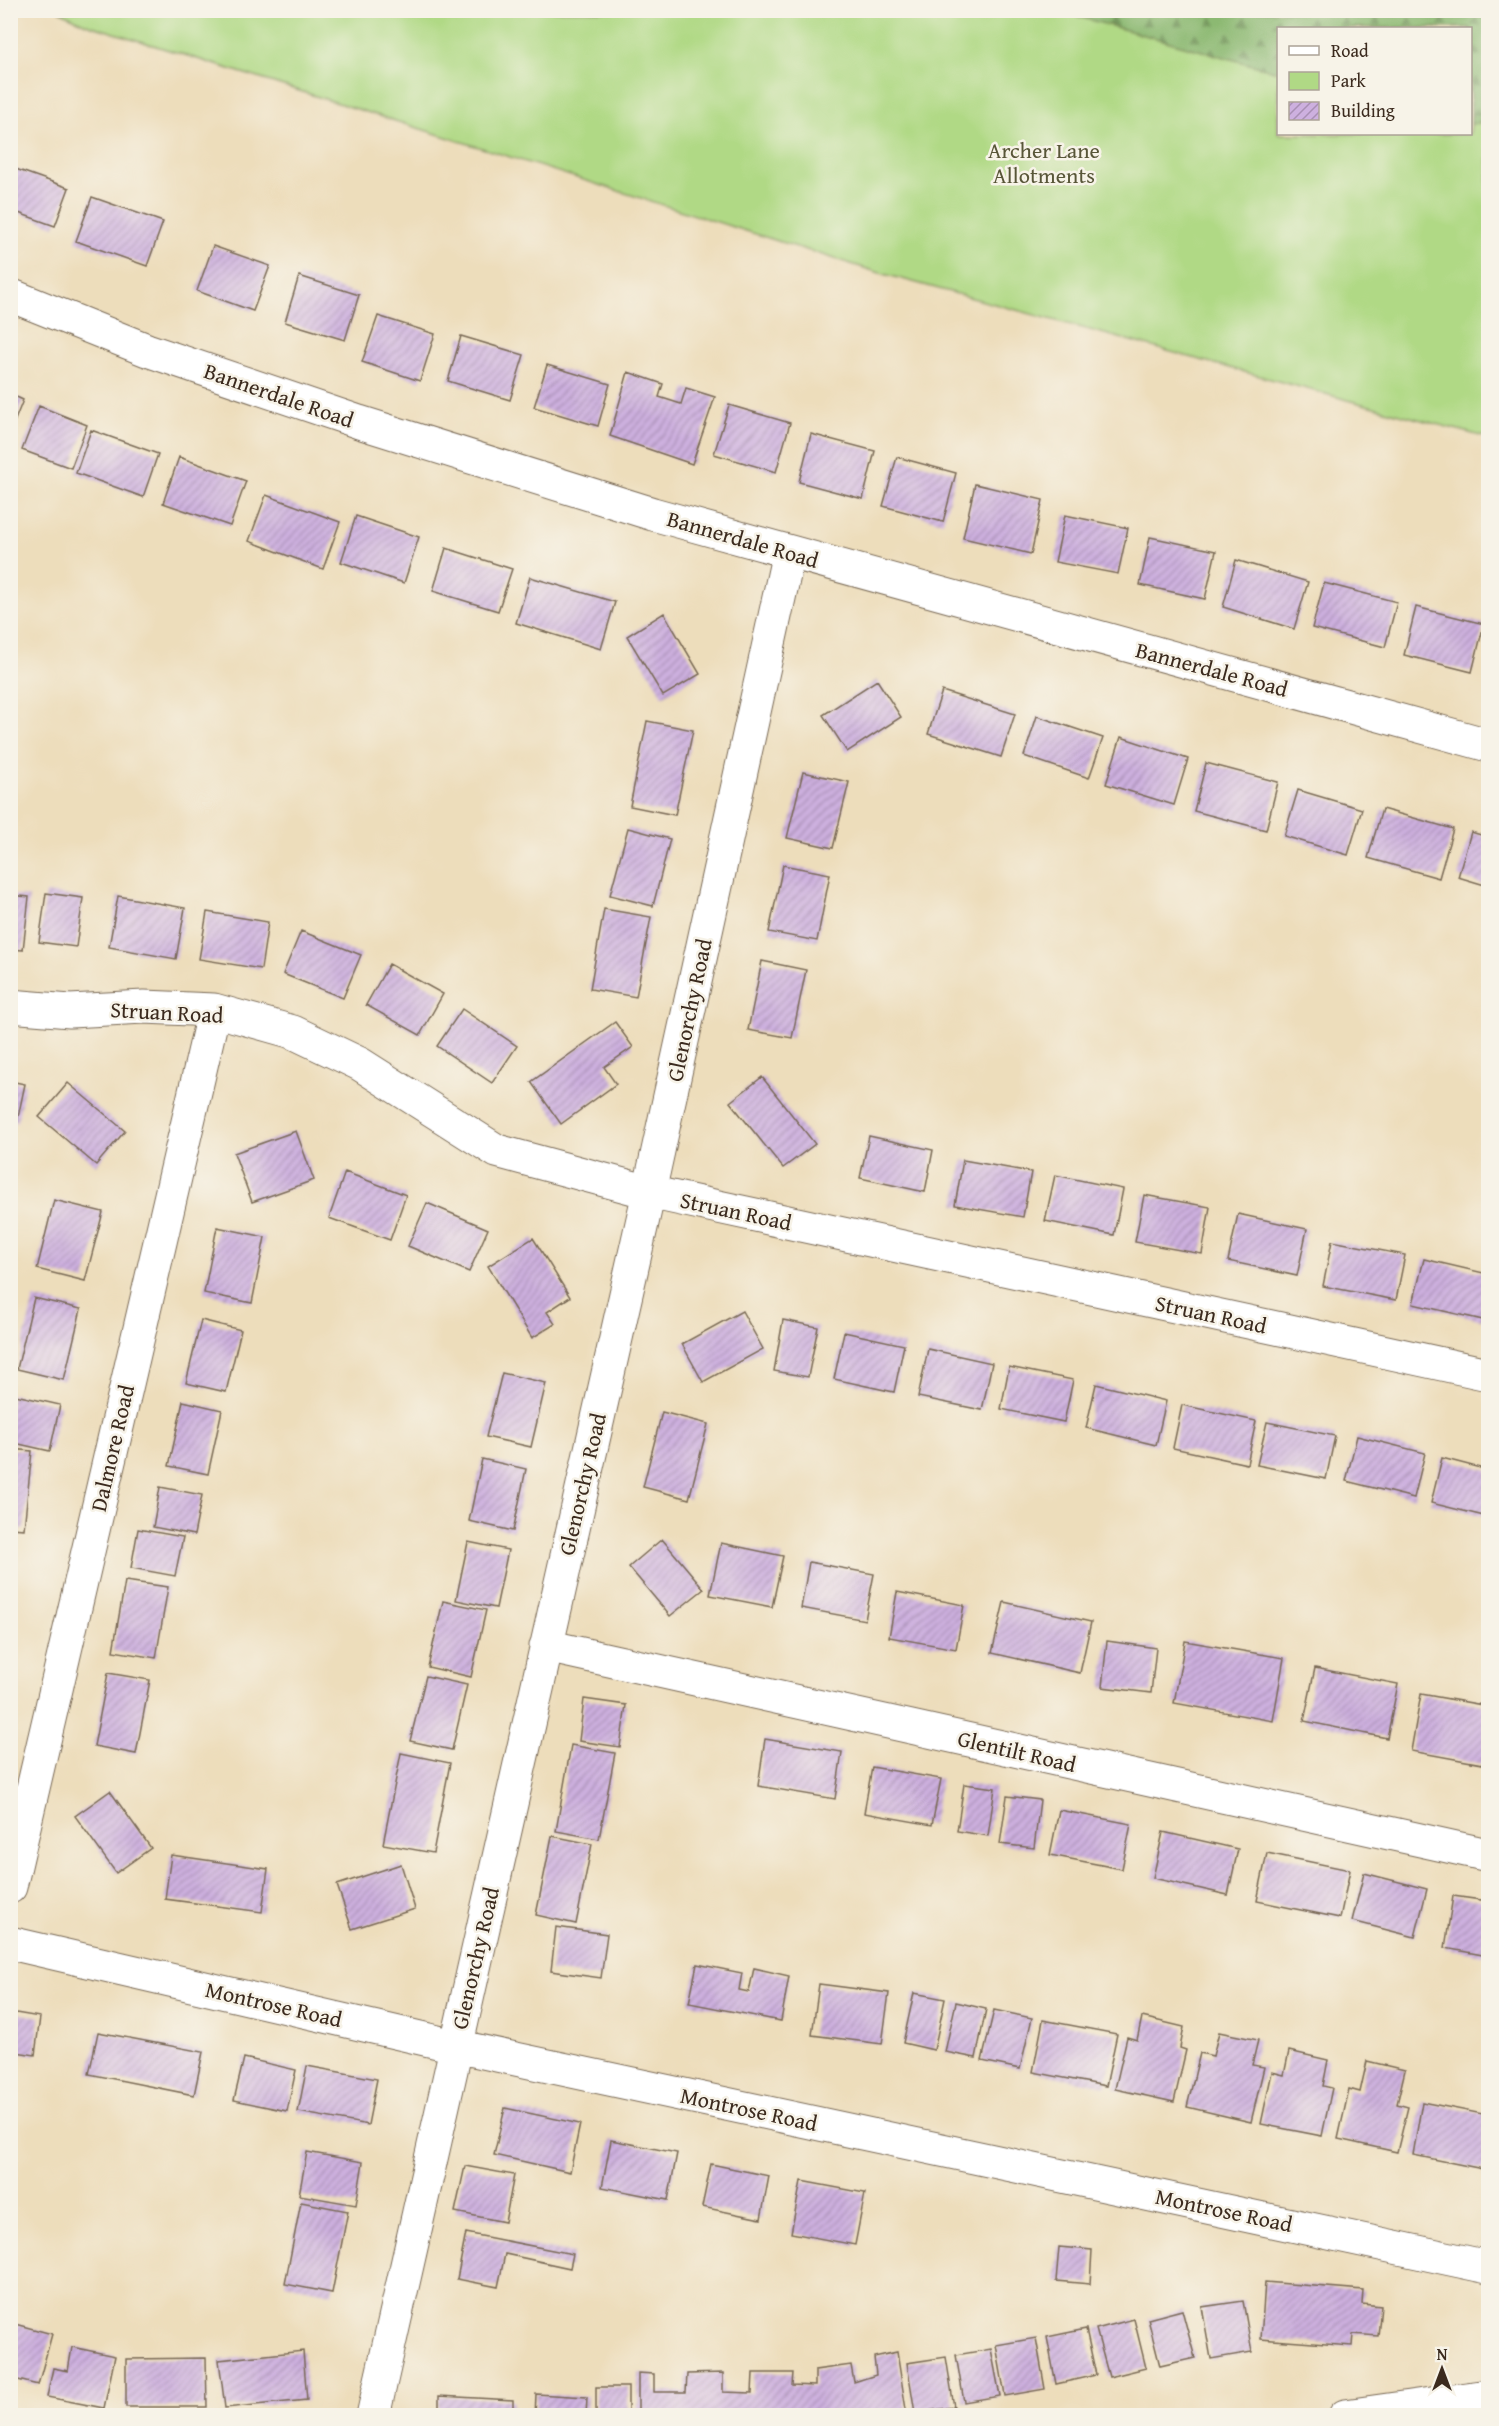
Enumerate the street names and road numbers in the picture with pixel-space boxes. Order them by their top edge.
street label: Bannerdale Road [200,354,358,436]
street label: Bannerdale Road [663,502,823,576]
street label: Bannerdale Road [1132,633,1292,705]
street label: Glenorchy Road [658,935,720,1084]
street label: Struan Road [110,993,225,1031]
street label: Struan Road [677,1184,795,1238]
street label: Struan Road [1152,1287,1270,1341]
street label: Dalmore Road [82,1381,142,1514]
street label: Glenorchy Road [550,1409,614,1558]
street label: Glentilt Road [955,1722,1080,1780]
street label: Glenorchy Road [443,1883,507,2032]
street label: Montrose Road [203,1973,346,2035]
street label: Montrose Road [678,2079,821,2139]
street label: Montrose Road [1153,2180,1296,2240]

